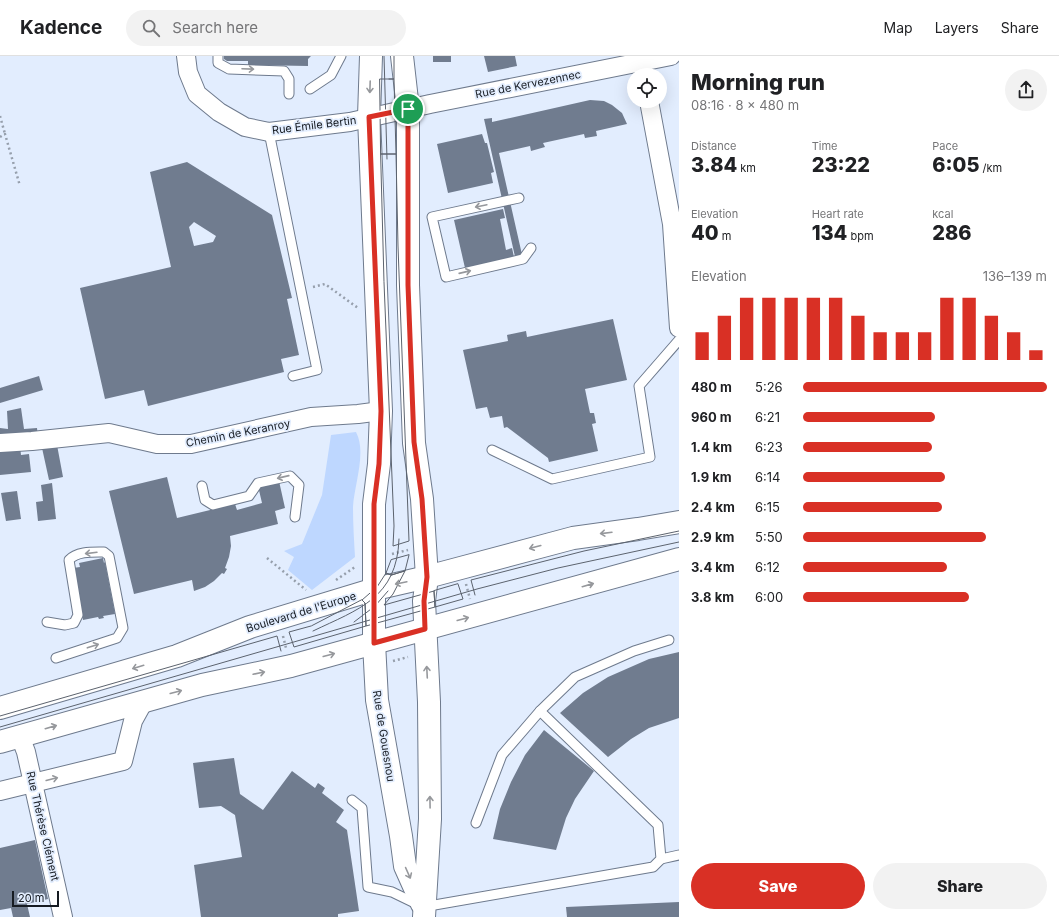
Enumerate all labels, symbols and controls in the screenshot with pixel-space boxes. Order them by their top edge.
search box [126,10,406,46]
text: Kadence [20,16,102,39]
icon: search [140,17,162,39]
text: Search here [172,18,258,37]
text: Map [884,19,913,36]
text: Layers [935,19,979,36]
text: Share [1001,19,1039,36]
one-way arrow [241,66,254,73]
street label: Rue de Kervezennec [474,67,582,101]
map controls [627,68,667,108]
button: locate [627,68,667,108]
text: Morning run [691,69,825,95]
button: share [1005,69,1047,111]
one-way arrow [366,80,373,93]
pin [391,92,425,126]
text: 08:16 · 8 × 480 m [691,97,799,113]
icon: arrive [397,98,419,120]
street label: Rue Émile Bertin [271,113,357,137]
text: Distance [691,139,736,153]
text: Time [812,139,837,153]
text: Pace [932,139,958,153]
text: 3.84 [691,153,737,177]
text: 23:22 [812,153,870,177]
text: 6:05 [932,153,980,177]
text: km [737,161,756,175]
text: /km [980,161,1002,175]
one-way arrow [475,203,488,211]
text: Elevation [691,207,738,221]
text: Heart rate [812,207,864,221]
text: kcal [932,207,953,221]
text: 40 [691,221,719,245]
text: 134 [812,221,847,245]
text: 286 [932,221,972,245]
text: m [719,229,731,243]
text: bpm [847,229,874,243]
one-way arrow [458,268,471,276]
text: Elevation [691,268,747,284]
text: 136–139 m [983,268,1047,284]
text: 480 m [691,379,732,395]
text: 5:26 [755,379,783,395]
text: 960 m [691,409,732,425]
text: 6:21 [755,409,780,425]
street label: Chemin de Keranroy [185,416,291,450]
text: 1.4 km [691,439,732,455]
text: 6:23 [755,439,783,455]
text: 1.9 km [691,469,732,485]
text: 6:14 [755,469,781,485]
one-way arrow [276,474,289,482]
text: 2.4 km [691,499,735,515]
text: 6:15 [755,499,780,515]
text: 2.9 km [691,529,734,545]
text: 5:50 [755,529,783,545]
one-way arrow [600,530,613,537]
one-way arrow [529,544,542,552]
one-way arrow [85,549,98,556]
text: 3.4 km [691,559,735,575]
text: 6:12 [755,559,780,575]
one-way arrow [395,579,408,587]
one-way arrow [582,581,595,588]
street label: Boulevard de l'Europe [244,589,358,635]
text: 3.8 km [691,589,734,605]
text: 6:00 [755,589,783,605]
one-way arrow [456,614,469,622]
one-way arrow [87,641,99,649]
one-way arrow [322,651,335,659]
one-way arrow [132,664,145,671]
one-way arrow [423,666,431,679]
one-way arrow [252,668,265,676]
one-way arrow [169,688,182,695]
street label: Rue de Gouesnou [370,689,398,783]
one-way arrow [44,723,57,730]
street label: Rue Thérèse Clément [24,770,63,883]
one-way arrow [45,774,58,782]
one-way arrow [426,796,434,809]
button: Save [691,863,865,909]
button: Share [873,863,1047,909]
one-way arrow [405,866,413,878]
scale bar [12,889,59,908]
text: 20 m [18,891,44,905]

